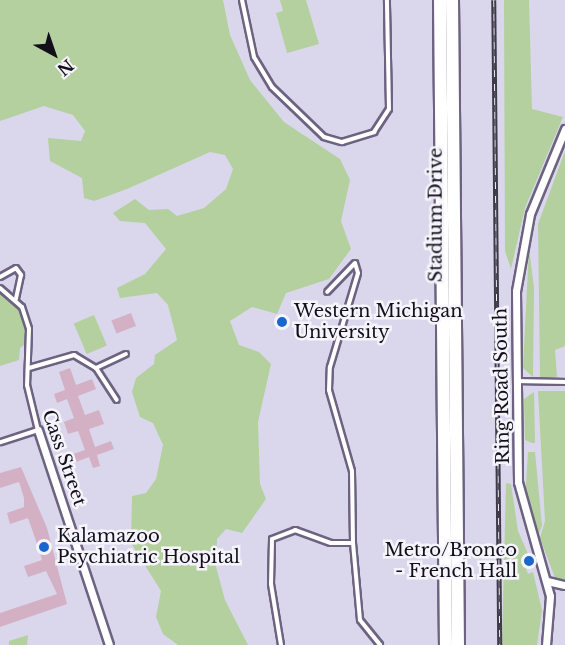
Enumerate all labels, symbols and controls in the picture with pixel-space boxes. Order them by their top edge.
north arrow [24,24,84,84]
text: N [53,55,78,80]
street label: Stadium Drive [425,148,447,282]
place label: Western Michigan University [294,301,463,344]
street label: Ring Road South [490,308,514,464]
marker: Western Michigan University [275,315,289,329]
street label: Cass Street [37,407,91,509]
place label: Kalamazoo Psychiatric Hospital [57,526,240,568]
marker: Kalamazoo Psychiatric Hospital [35,538,53,556]
place label: Metro/Bronco - French Hall [384,540,517,582]
marker: Metro/Bronco - French Hall [522,554,536,568]

